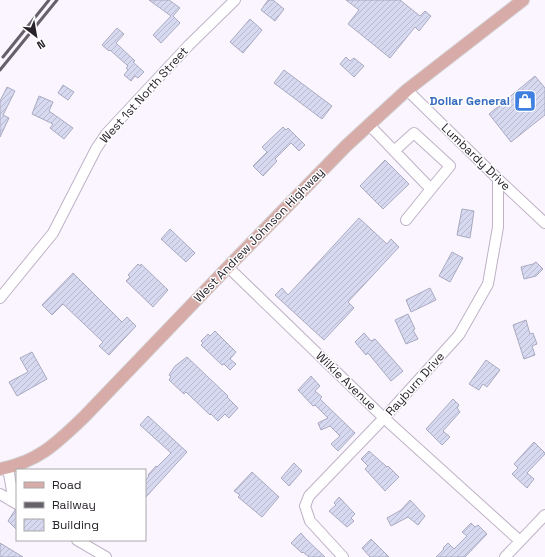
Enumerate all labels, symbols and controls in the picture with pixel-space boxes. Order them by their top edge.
north arrow [16,16,56,56]
text: N [34,37,48,52]
street label: West 1st North Street [96,43,192,147]
shop icon: Dollar General [512,88,538,114]
place label: Dollar General [430,93,510,109]
street label: Lumbardy Drive [438,120,514,194]
street label: West Andrew Johnson Highway [190,164,328,306]
street label: Wilkie Avenue [312,348,380,414]
street label: Rayburn Drive [382,349,448,419]
legend [16,469,146,541]
text: Road [52,477,81,493]
text: Railway [52,497,96,513]
text: Building [52,517,99,533]

